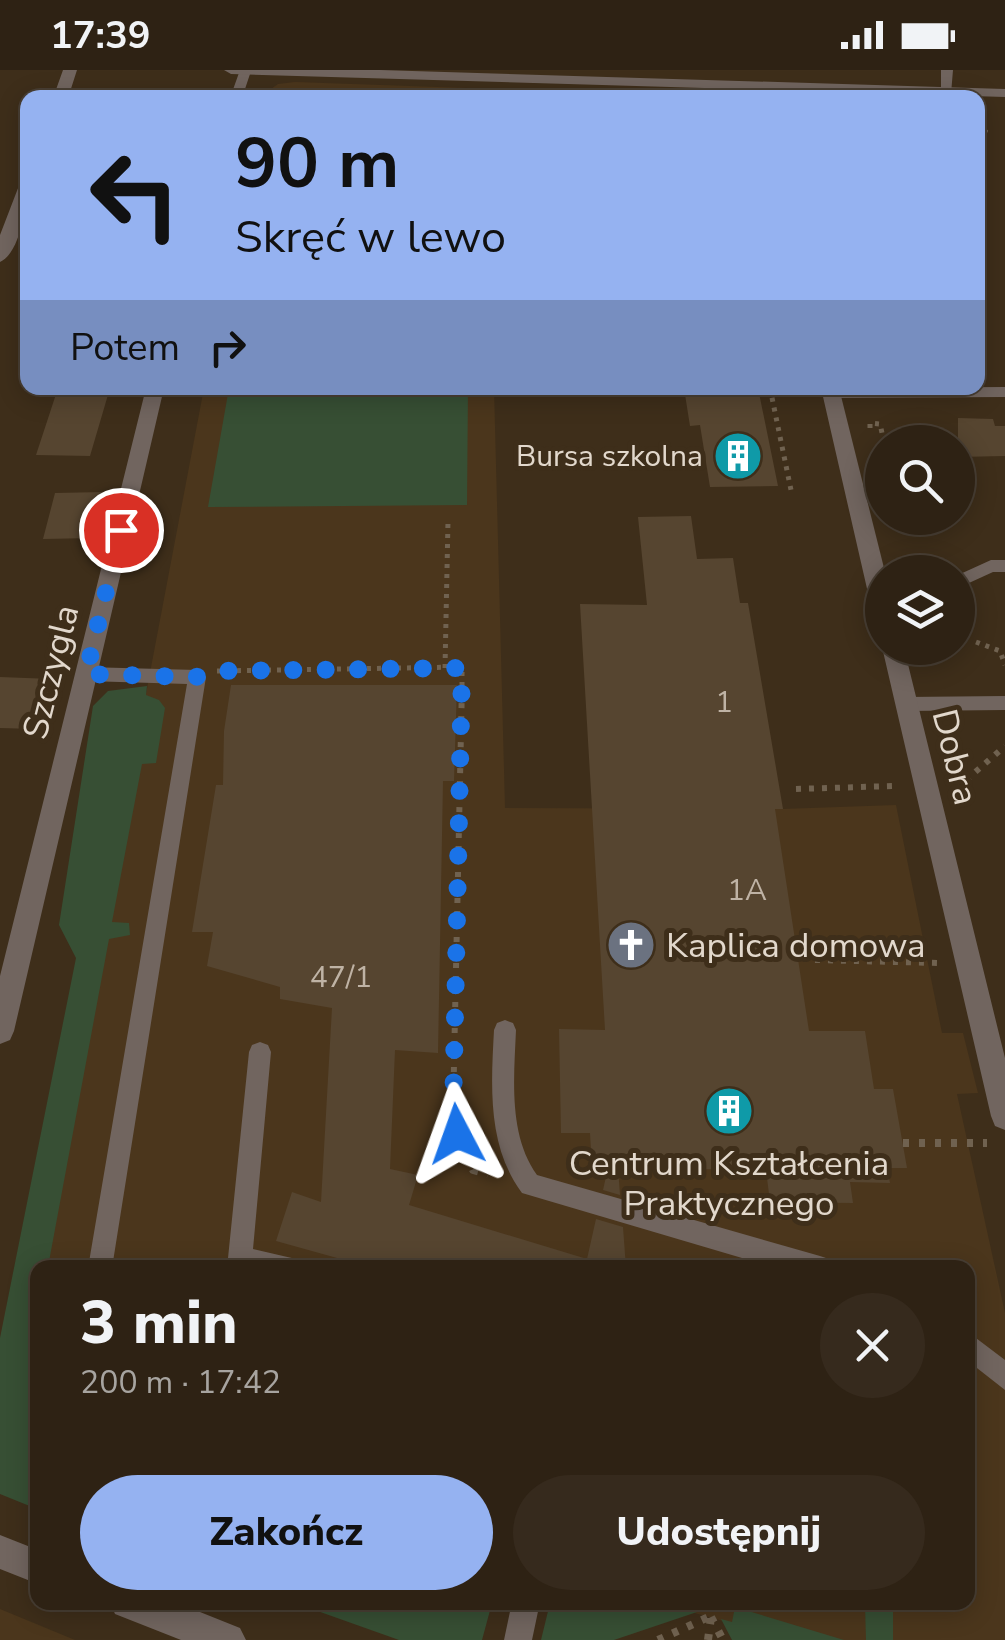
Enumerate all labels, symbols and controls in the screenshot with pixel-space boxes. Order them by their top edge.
text: 17:39 [50,10,151,61]
text: 90 m [235,116,399,212]
icon: left [70,130,200,260]
text: Skręć w lewo [235,207,506,268]
icon: right [200,320,255,375]
text: Potem [70,322,180,373]
map controls [865,425,975,665]
button: search [865,425,975,535]
building icon: Bursa szkolna [712,430,764,482]
place label: Bursa szkolna [516,436,703,477]
pin [79,488,164,573]
icon: arrive [94,503,149,558]
button: layers [865,555,975,665]
street label: Szczygla [12,600,90,744]
house number: 1 [715,682,733,723]
street label: Dobra [920,704,990,810]
house number: 1A [727,870,767,911]
church icon: Kaplica domowa [605,919,657,971]
place label: Kaplica domowa [666,922,926,969]
house number: 47/1 [310,957,372,998]
position arrow [405,1082,509,1186]
building icon: Centrum Kształcenia Praktycznego [703,1085,755,1137]
place label: Centrum Kształcenia Praktycznego [569,1140,889,1227]
text: 3 min [80,1282,238,1364]
button: close [820,1293,925,1398]
text: 200 m · 17:42 [80,1361,281,1404]
button: Zakończ [80,1475,493,1590]
button: Udostępnij [513,1475,925,1590]

